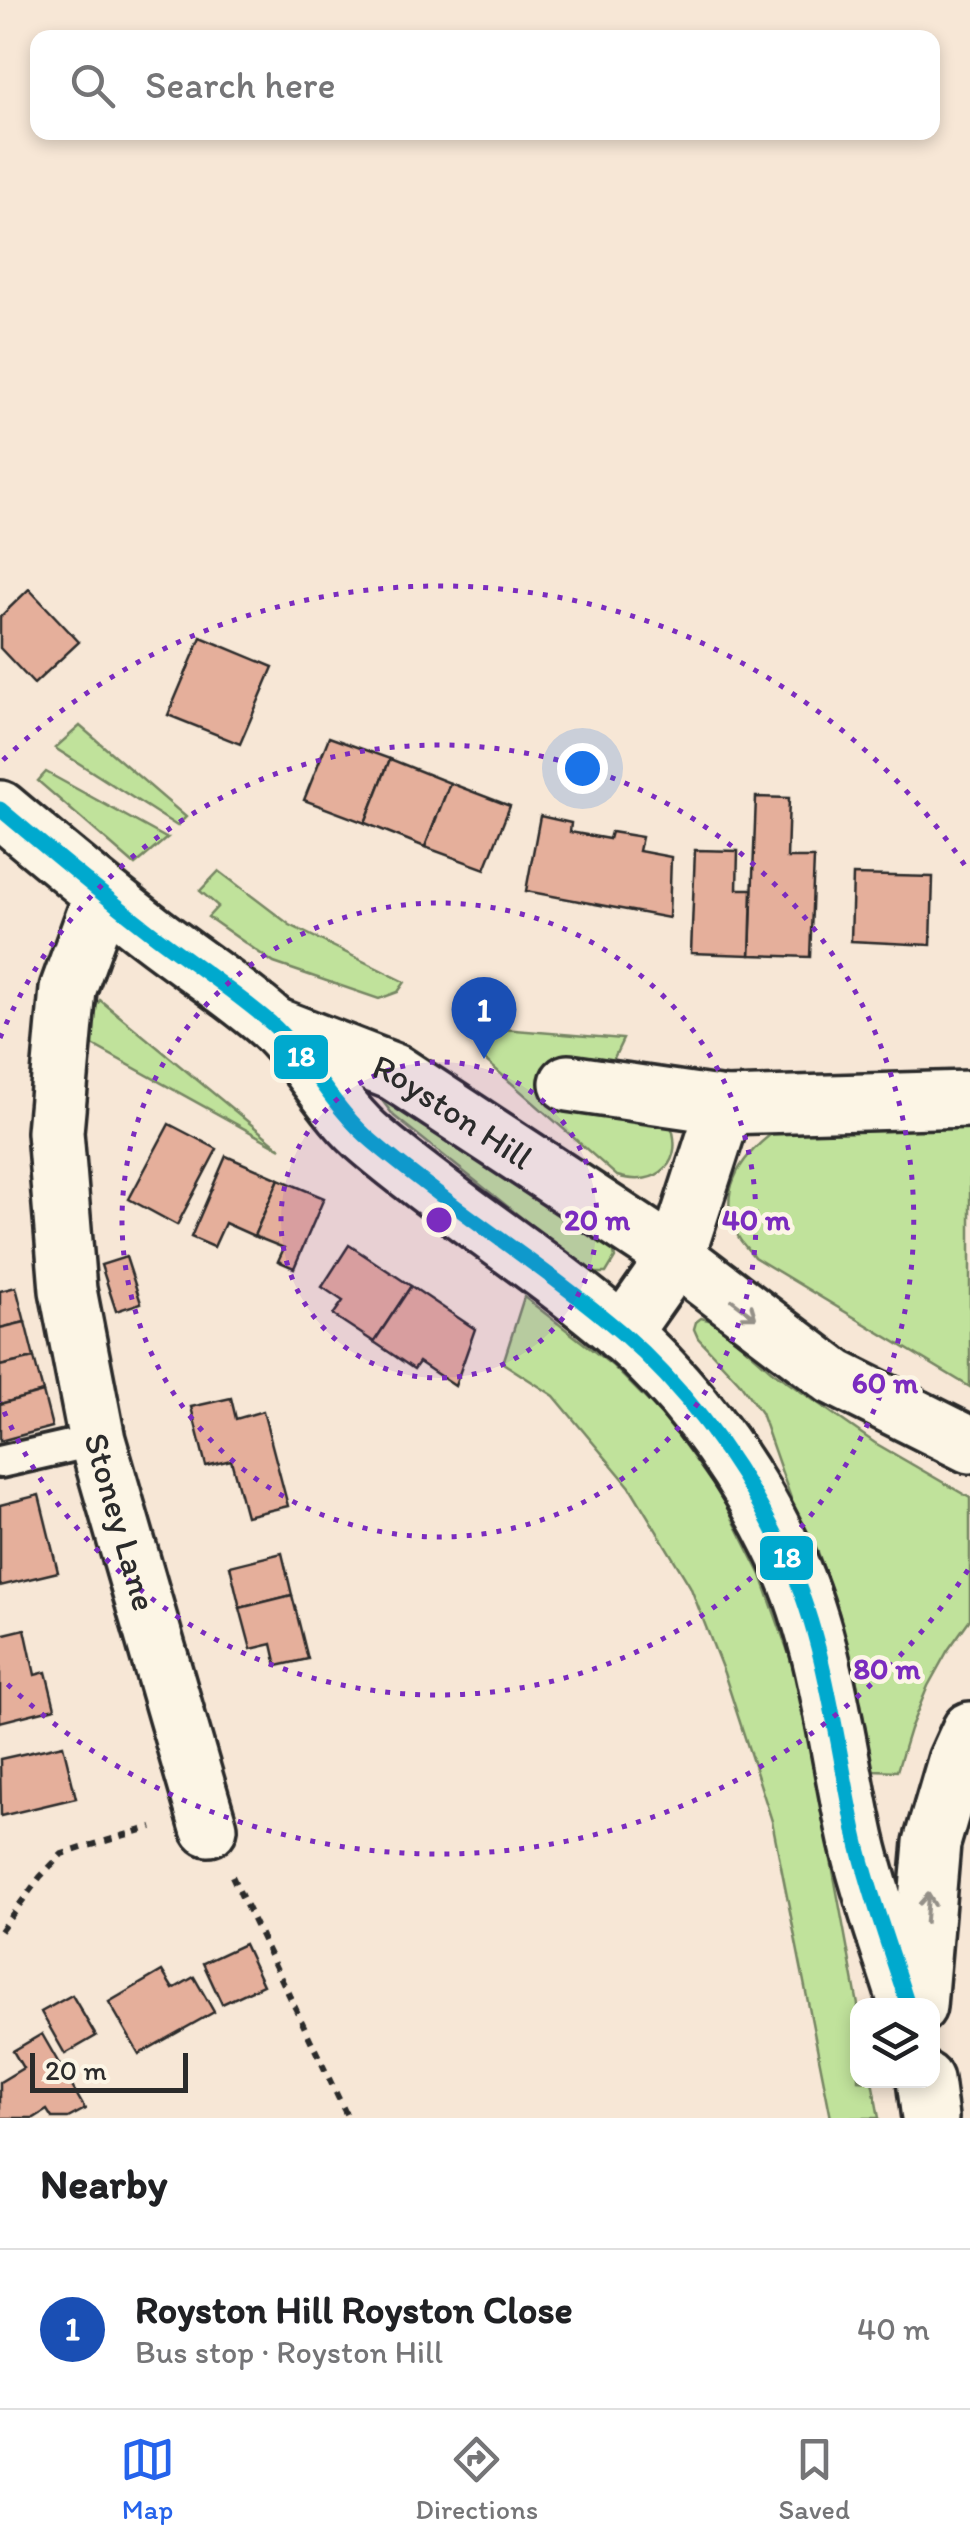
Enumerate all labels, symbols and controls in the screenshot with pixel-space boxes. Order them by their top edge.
search box [30,30,940,140]
icon: search [65,58,120,113]
text: Search here [145,62,336,108]
your location [557,743,608,794]
pin: 1 [452,976,516,1059]
line badge: 18 [272,1033,330,1081]
text: 18 [287,1039,315,1073]
street label: Royston Hill [367,1045,541,1178]
text: 20 m [564,1201,631,1238]
text: 40 m [722,1201,791,1238]
centre of rings [421,1202,457,1238]
one-way arrow [730,1298,757,1319]
text: 60 m [852,1364,919,1401]
street label: Stoney Lane [75,1428,166,1615]
line badge: 18 [758,1534,815,1582]
text: 18 [773,1540,801,1574]
text: 80 m [854,1650,921,1687]
one-way arrow [917,1893,936,1925]
map controls [850,1998,940,2088]
button: layers [850,1998,940,2088]
scale bar [30,2048,188,2092]
text: 20 m [45,2053,107,2087]
text: Nearby [40,2158,167,2209]
text: Royston Hill Royston Close [135,2287,573,2333]
text: 1 [65,2310,80,2348]
text: 40 m [857,2310,930,2348]
text: Bus stop · Royston Hill [135,2333,443,2371]
tab: Map [120,2432,175,2526]
tab: Directions [415,2432,538,2526]
tab: Saved [778,2432,850,2526]

